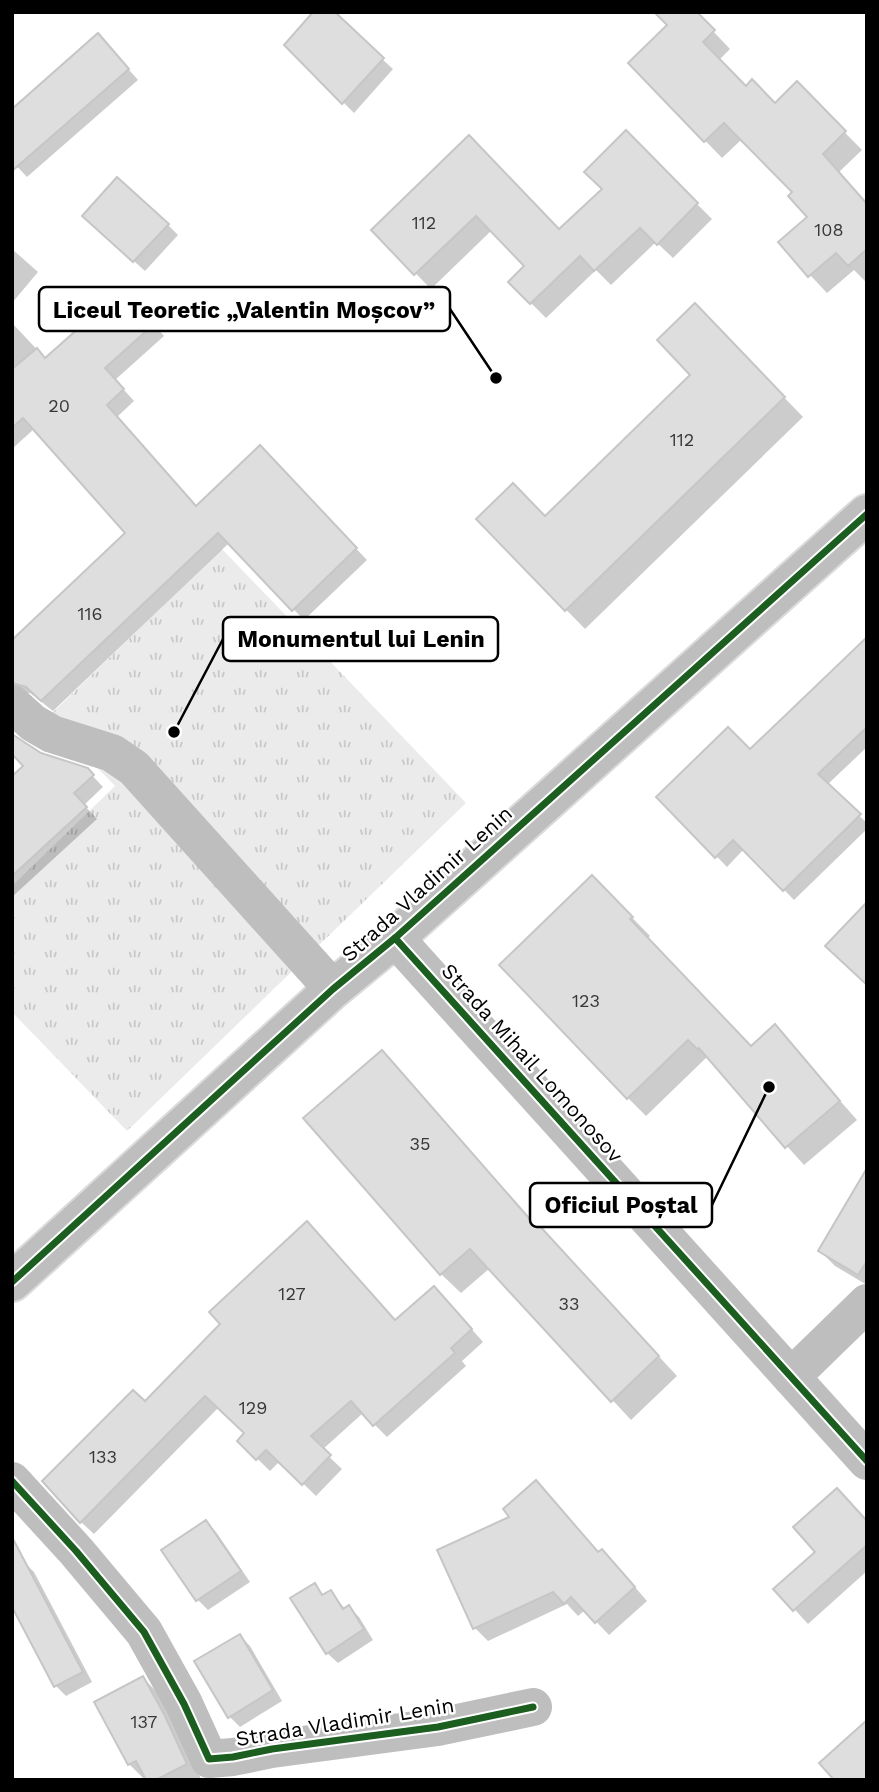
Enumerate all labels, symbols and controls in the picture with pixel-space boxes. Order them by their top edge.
house number: 112 [412,212,436,233]
house number: 108 [814,219,844,240]
callout: Liceul Teoretic „Valentin Moșcov” [39,287,450,331]
text: Liceul Teoretic „Valentin Moșcov” [53,297,435,324]
house number: 20 [48,395,70,416]
house number: 112 [670,429,694,450]
house number: 116 [78,603,102,624]
callout: Monumentul lui Lenin [223,617,498,661]
text: Monumentul lui Lenin [237,626,485,653]
street label: Strada Vladimir Lenin [336,800,517,967]
street label: Strada Mihail Lomonosov [437,958,628,1167]
house number: 123 [572,990,600,1011]
house number: 35 [410,1133,430,1154]
callout: Oficiul Poștal [530,1183,712,1227]
text: Oficiul Poștal [544,1192,698,1219]
house number: 127 [278,1283,306,1304]
house number: 33 [559,1293,580,1314]
house number: 129 [239,1397,267,1418]
house number: 133 [89,1446,117,1467]
street label: Strada Vladimir Lenin [234,1692,456,1751]
house number: 137 [131,1711,157,1732]

